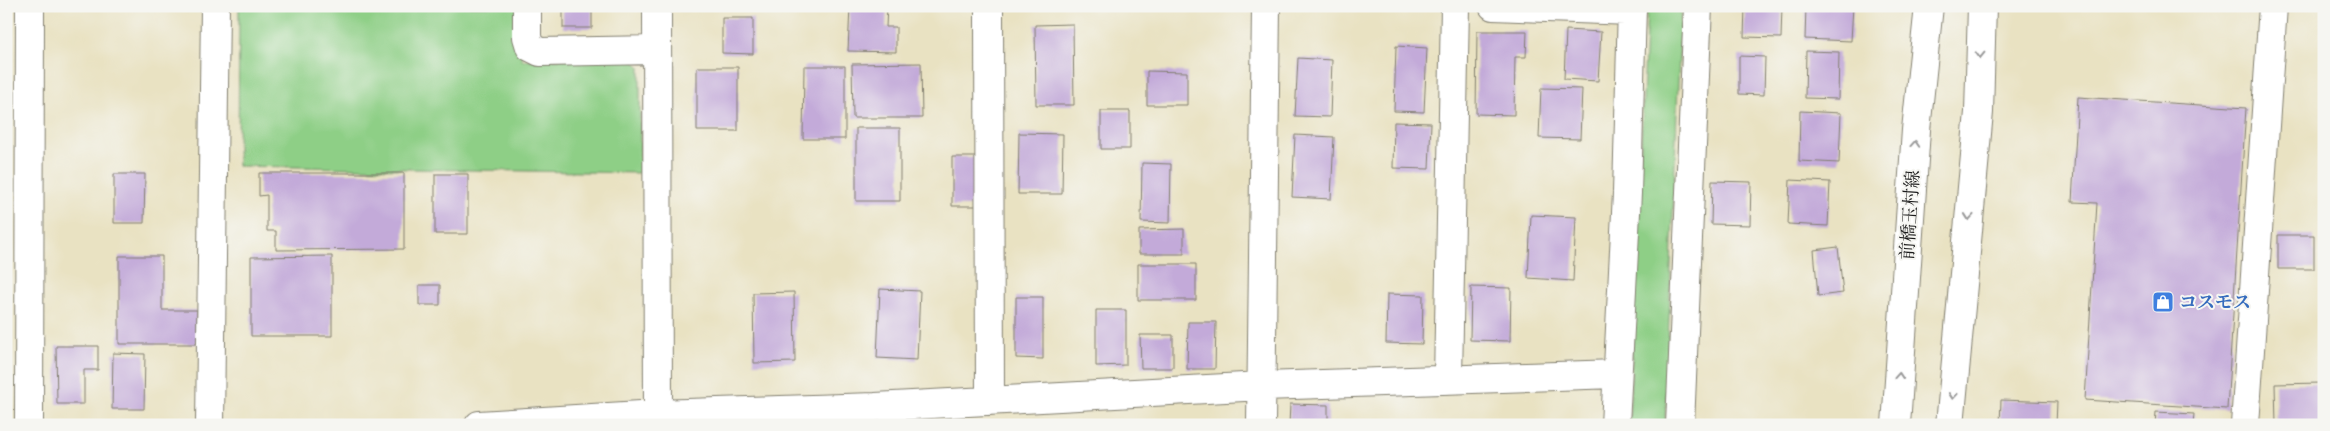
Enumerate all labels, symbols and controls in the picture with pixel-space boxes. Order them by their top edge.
one-way arrow [1975,51,1986,59]
one-way arrow [1909,140,1920,148]
street label: 前橋玉村線 [1896,169,1927,261]
one-way arrow [1964,213,1975,221]
shop icon: コスモス [2151,290,2175,314]
place label: コスモス [2179,291,2251,316]
one-way arrow [1894,372,1905,380]
one-way arrow [1948,393,1959,401]

